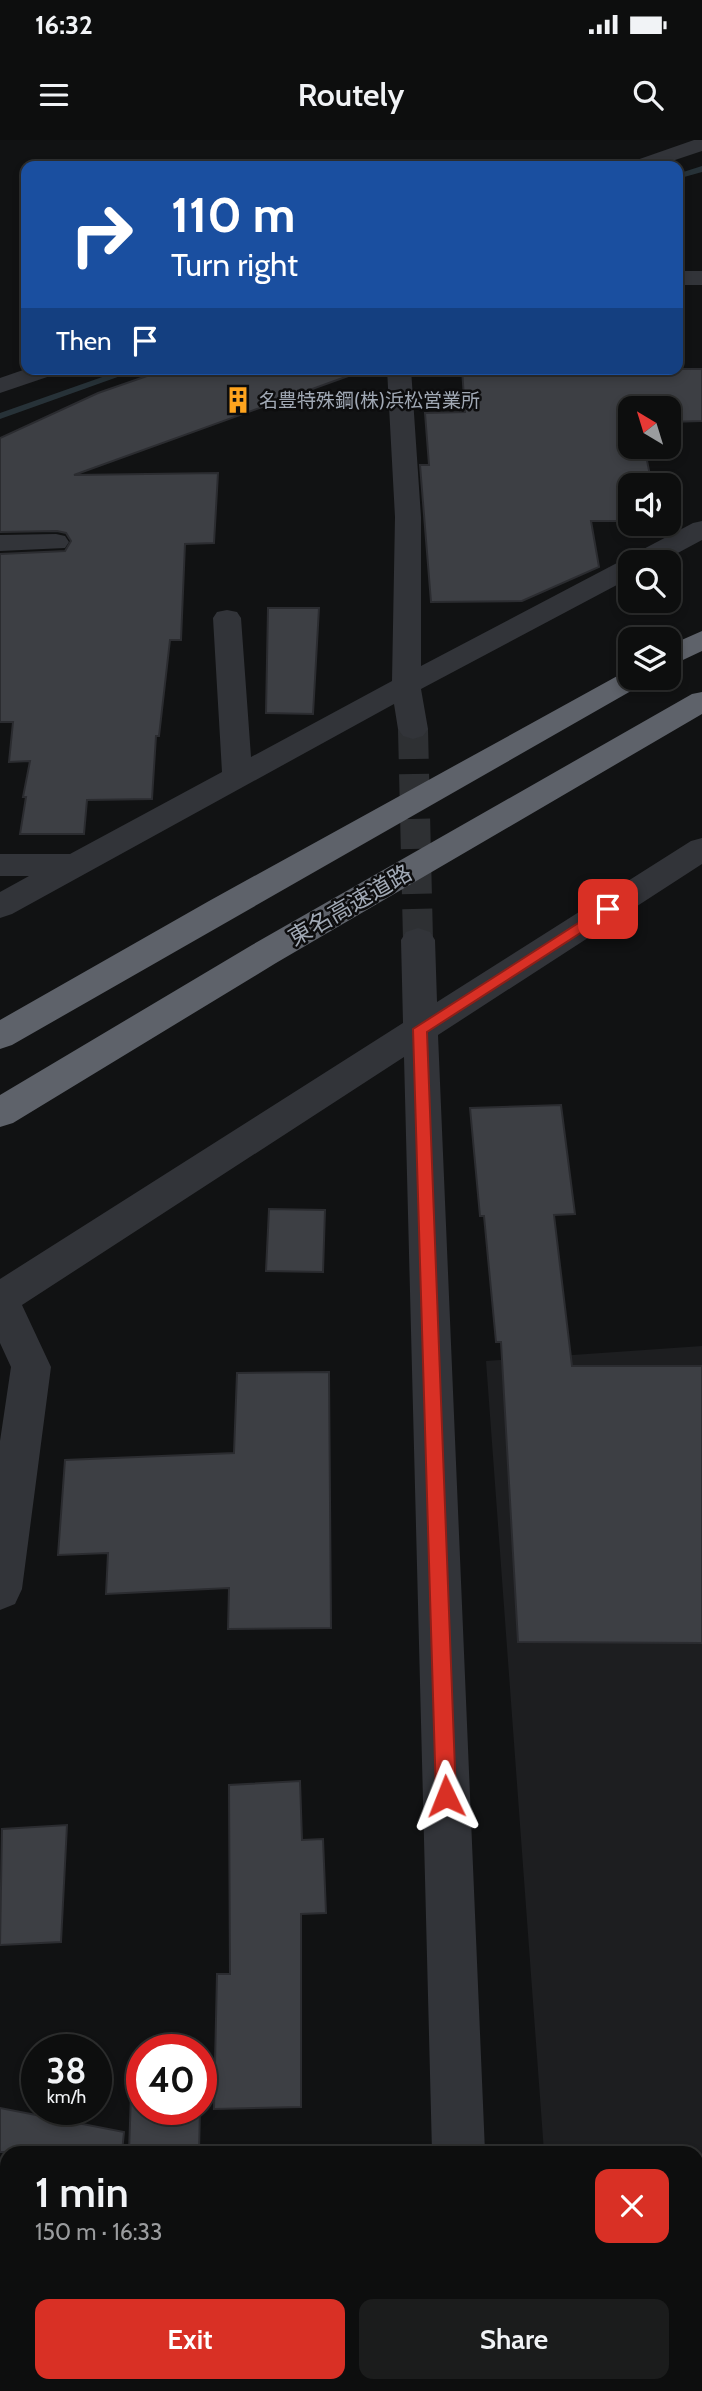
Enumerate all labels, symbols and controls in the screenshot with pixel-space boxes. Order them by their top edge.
text: 16:32 [35,9,93,41]
text: Routely [298,75,404,114]
icon: menu [35,76,73,114]
icon: search [629,76,667,114]
text: 110 m [171,185,295,244]
icon: right [56,189,147,280]
text: Turn right [171,245,298,284]
icon: arrive [126,322,164,360]
text: Then [56,325,112,357]
building icon: 名豊特殊鋼(株)浜松営業所 [223,385,253,415]
place label: 名豊特殊鋼(株)浜松営業所 [259,389,480,412]
north arrow [618,396,681,458]
map controls [618,396,681,690]
button: sound [618,473,681,536]
button: search [618,550,681,613]
button: layers [618,627,681,690]
street label: 東名高速道路 [283,858,417,952]
pin [578,879,638,939]
icon: arrive [589,890,627,928]
position arrow [409,1759,483,1833]
speed limit sign: 40 [126,2034,217,2125]
text: 38 [46,2049,87,2092]
text: km/h [47,2086,86,2108]
text: 1 min [35,2166,129,2218]
button: close [595,2169,669,2243]
text: 150 m · 16:33 [35,2218,162,2246]
button: Exit [35,2299,345,2379]
button: Share [359,2299,669,2379]

